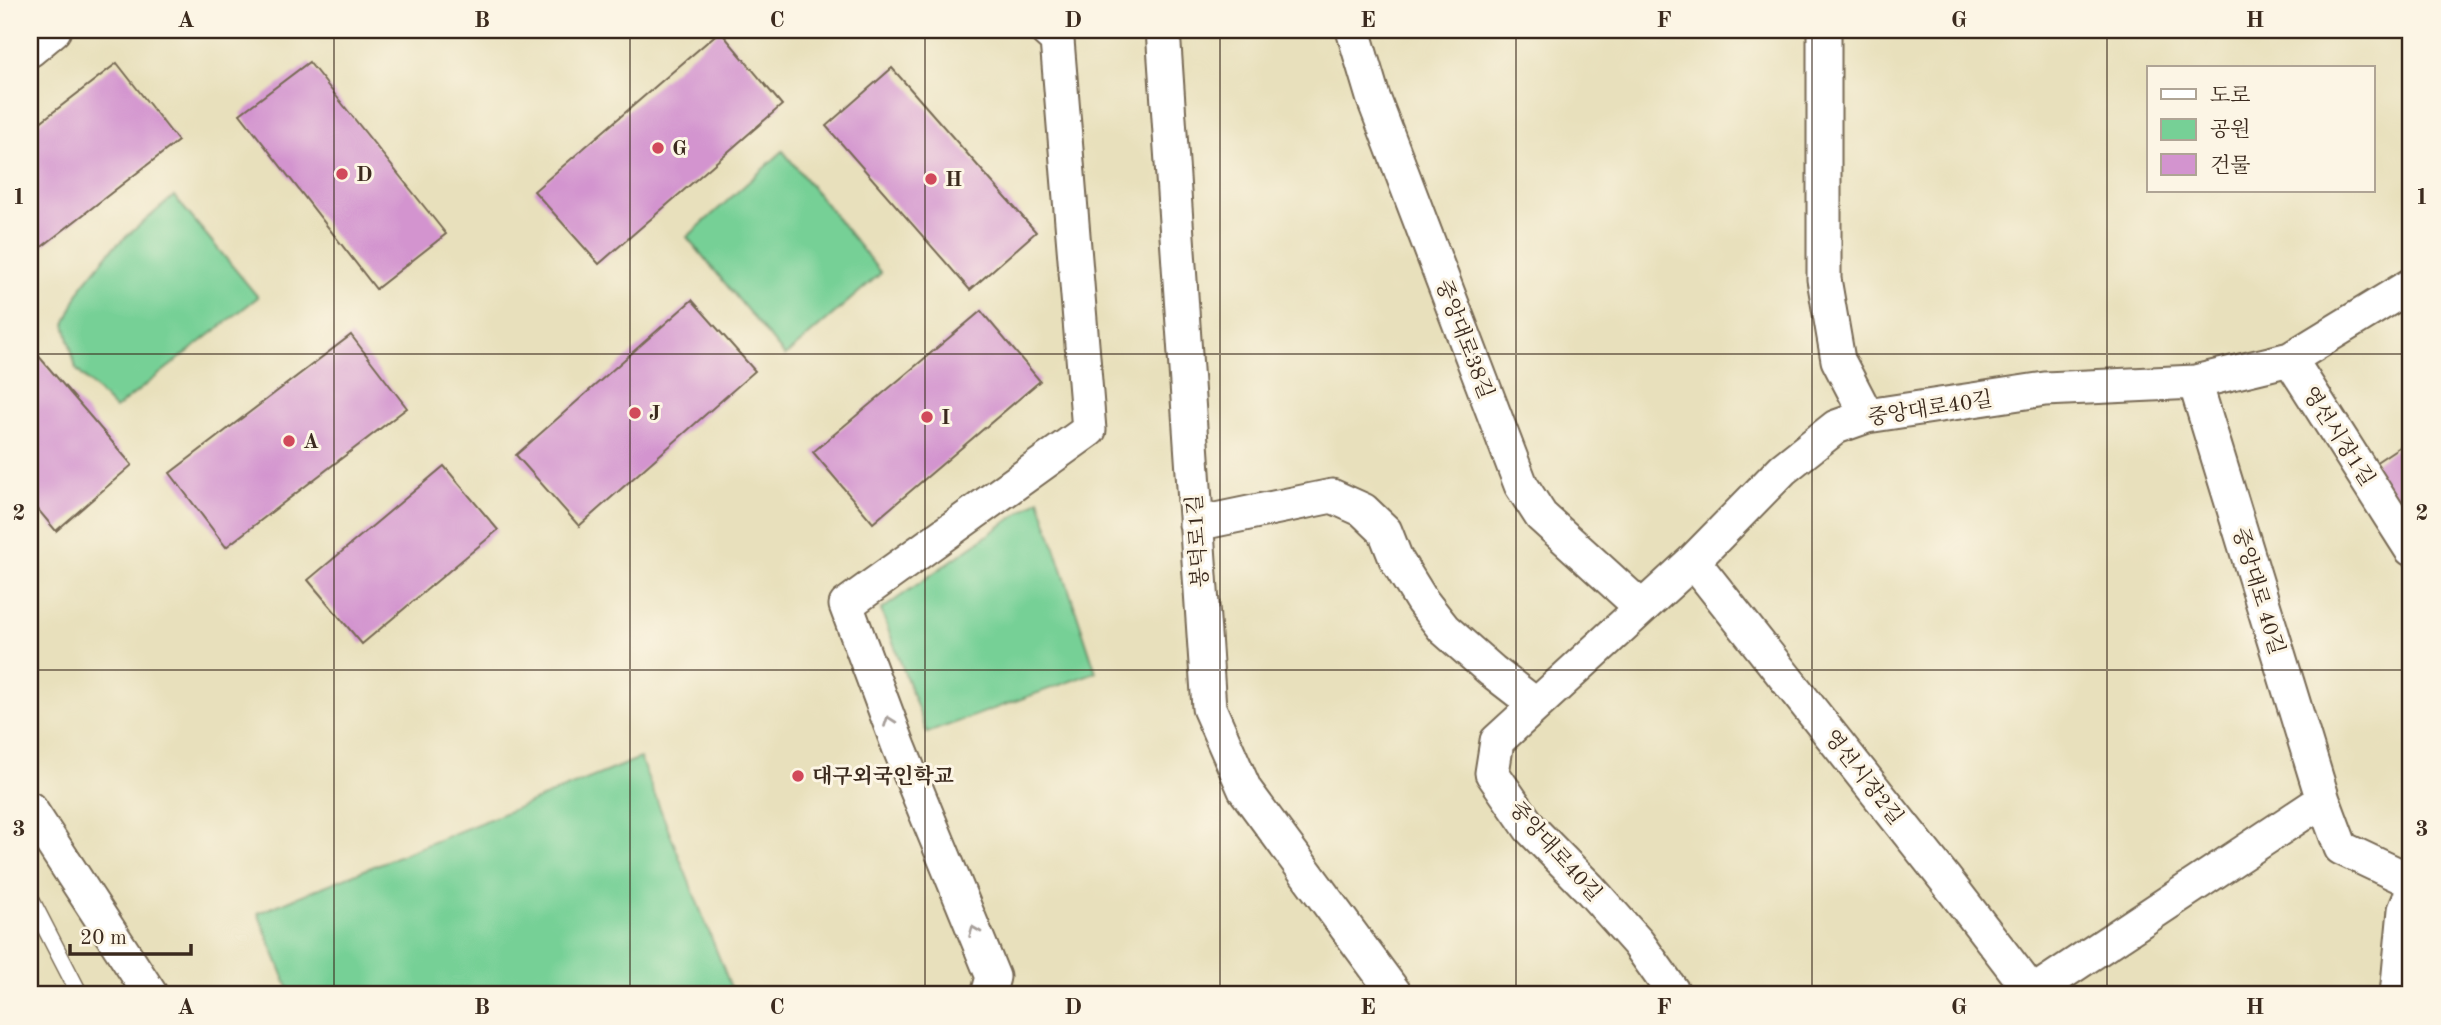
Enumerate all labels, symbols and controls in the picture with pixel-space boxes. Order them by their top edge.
text: A [177,9,195,32]
text: B [474,9,490,32]
text: C [769,9,785,32]
text: D [1064,9,1082,32]
text: E [1360,9,1376,32]
text: F [1656,9,1672,32]
text: G [1951,9,1967,32]
text: H [2246,9,2264,32]
legend [2147,66,2374,192]
text: 도로 [2210,85,2251,107]
text: 공원 [2210,118,2251,141]
place label: G [672,139,687,160]
marker: G [650,140,666,156]
text: 건물 [2210,154,2251,177]
place label: D [356,165,373,186]
marker: D [334,166,350,182]
place label: H [945,170,962,191]
marker: H [923,171,939,187]
text: 1 [12,186,26,209]
text: 1 [2415,186,2429,209]
street label: 중앙대로38길 [1431,276,1498,402]
street label: 영선시장1길 [2298,382,2379,490]
street label: 중앙대로40길 [1866,387,1994,430]
place label: J [649,404,660,425]
marker: J [627,405,643,421]
place label: I [941,408,950,429]
marker: I [919,409,935,425]
place label: A [303,432,319,453]
marker: A [281,433,297,449]
street label: 봉덕로1길 [1182,494,1212,588]
text: 2 [12,502,26,525]
text: 2 [2415,502,2429,525]
street label: 중앙대로 40길 [2228,525,2289,657]
one-way arrow [883,715,897,727]
street label: 영선시장2길 [1820,725,1908,829]
place label: 대구외국인학교 [812,764,954,788]
marker: 대구외국인학교 [790,768,806,784]
street label: 중앙대로40길 [1505,797,1606,906]
text: 3 [12,818,26,841]
text: 3 [2415,818,2429,841]
scale bar [70,913,191,957]
one-way arrow [969,926,983,938]
text: 20 m [80,928,127,949]
text: A [177,996,195,1019]
text: B [474,996,490,1019]
text: C [769,996,785,1019]
text: D [1064,996,1082,1019]
text: E [1360,996,1376,1019]
text: F [1656,996,1672,1019]
text: G [1951,996,1967,1019]
text: H [2246,996,2264,1019]

